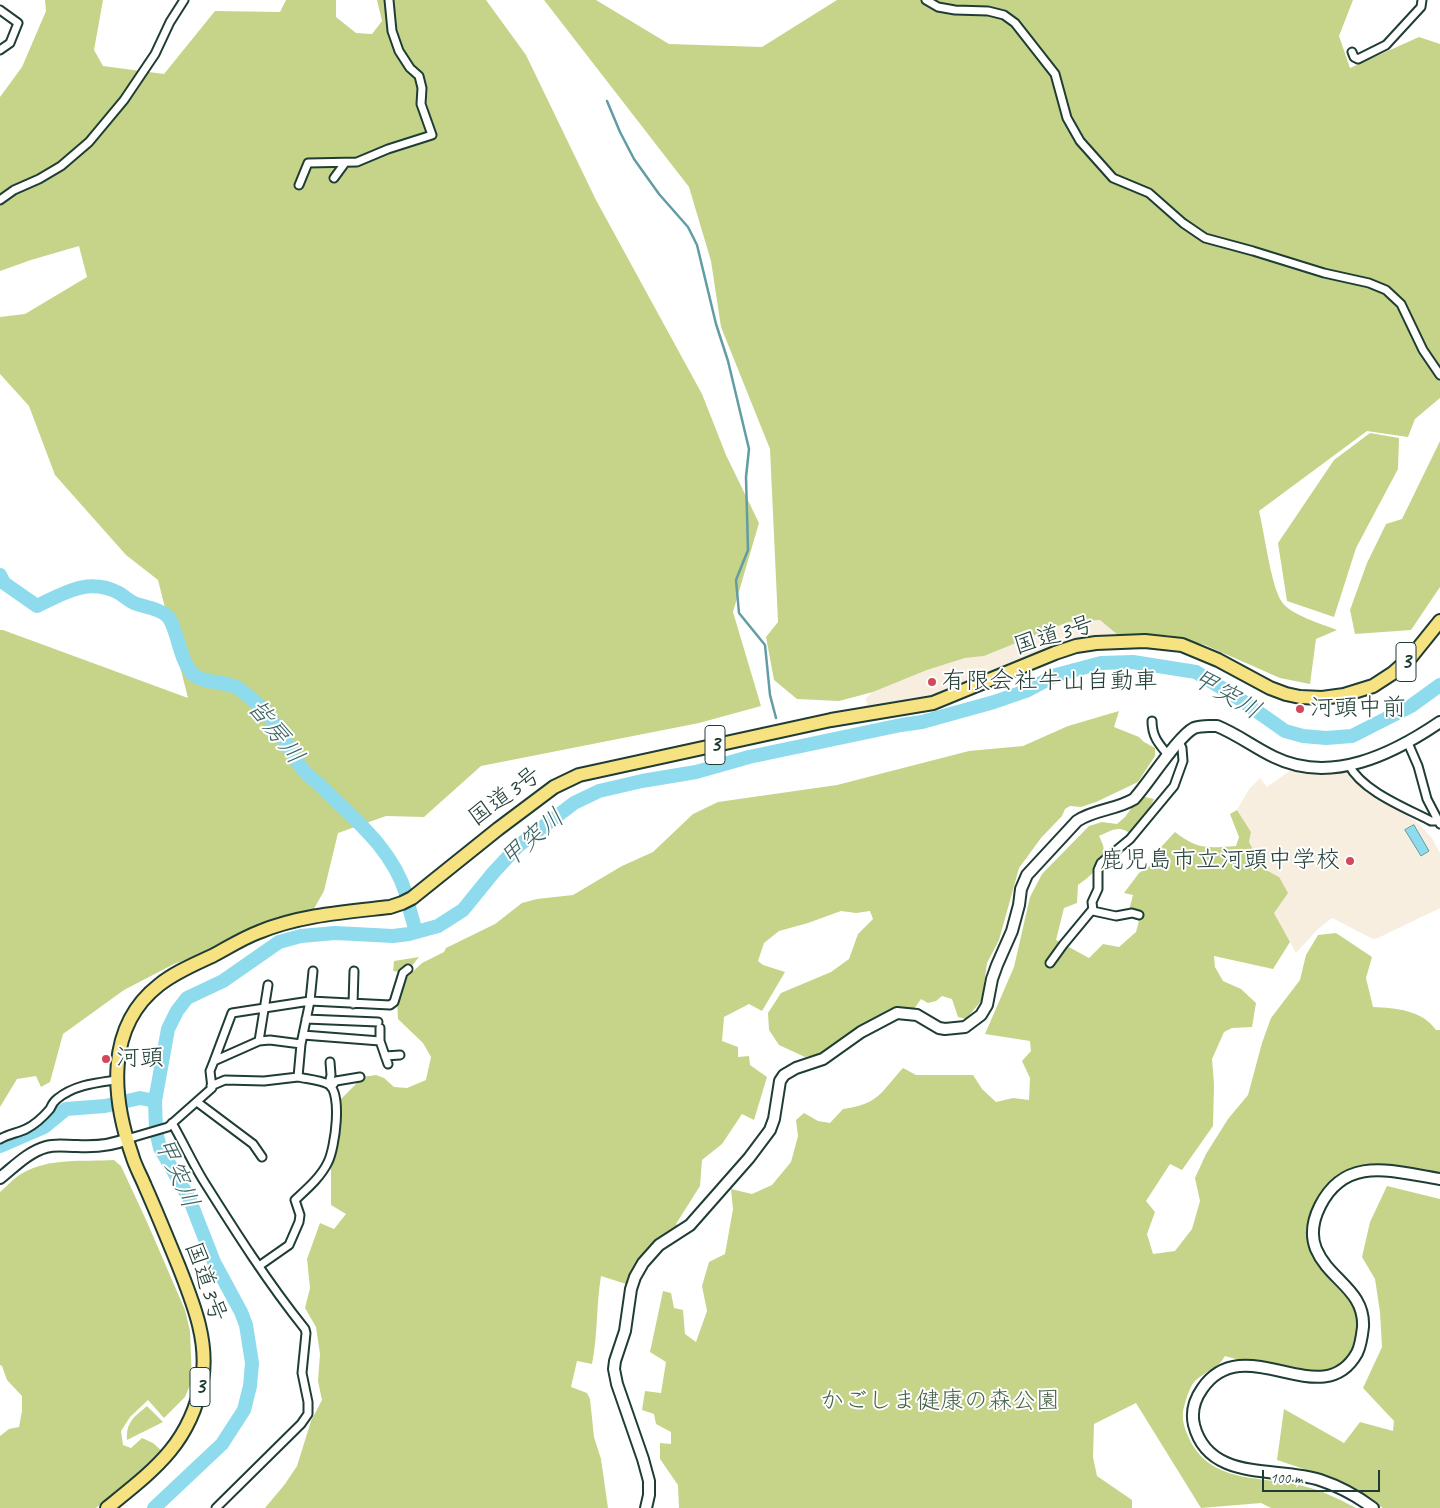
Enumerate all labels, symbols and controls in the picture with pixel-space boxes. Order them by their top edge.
street label: 国道3号 [1010,610,1098,662]
road number: 3 [1396,642,1416,682]
water label: 甲突川 [1186,663,1266,727]
place label: 有限会社牛山自動車 [942,668,1158,696]
marker: 有限会社牛山自動車 [926,676,938,688]
water label: 皆房川 [240,693,310,771]
place label: 河頭中前 [1310,695,1406,723]
marker: 河頭中前 [1294,703,1306,715]
road number: 3 [705,726,725,764]
street label: 国道3号 [463,761,547,833]
water label: 甲突川 [495,803,571,875]
place label: 鹿児島市立河頭中学校 [1100,847,1340,875]
marker: 鹿児島市立河頭中学校 [1344,855,1356,867]
place label: 河頭 [116,1045,164,1073]
marker: 河頭 [100,1053,112,1065]
water label: 甲突川 [147,1133,205,1213]
street label: 国道3号 [178,1238,232,1326]
road number: 3 [190,1368,210,1406]
park label: かごしま健康の森公園 [820,1388,1060,1416]
scale bar [1265,1460,1382,1492]
text: 100 m [1270,1469,1302,1488]

